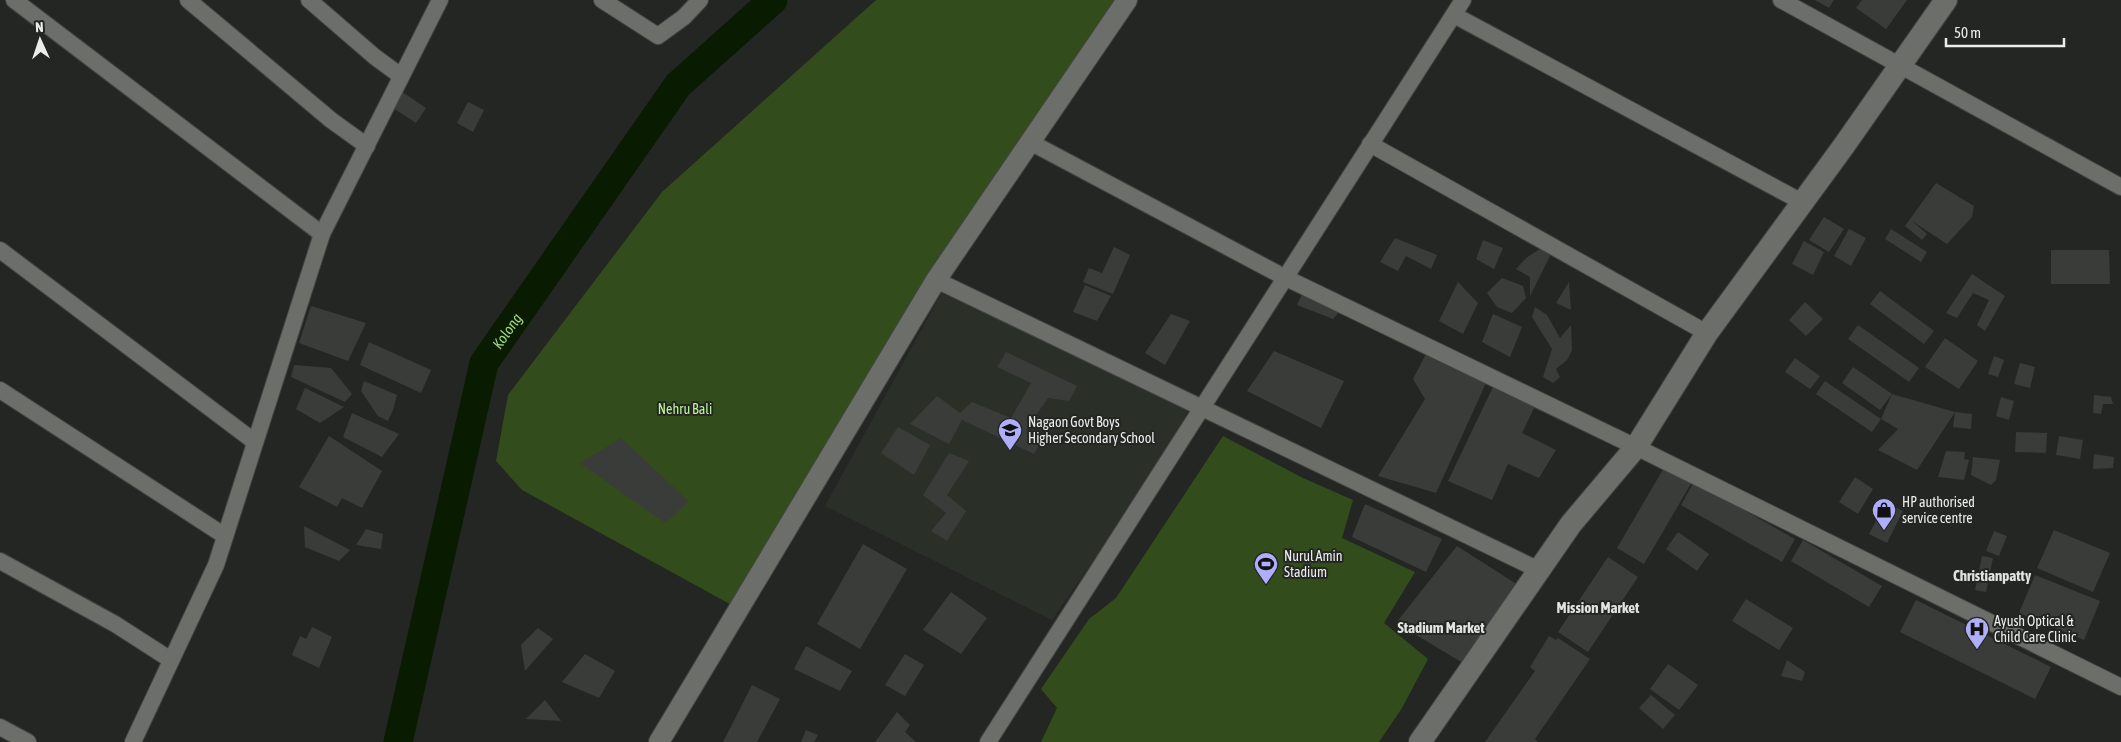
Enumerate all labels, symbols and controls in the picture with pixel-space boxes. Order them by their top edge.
north arrow [15,15,65,65]
scale bar [1946,15,2064,47]
text: N [35,19,44,35]
text: 50 m [1954,24,1981,41]
water label: Kolong [488,310,525,352]
park label: Nehru Bali [658,401,712,417]
place label: Nagaon Govt Boys Higher Secondary School [1028,414,1155,446]
school or university icon: Nagaon Govt Boys Higher Secondary School [997,417,1023,451]
place label: HP authorised service centre [1902,494,1975,526]
shop icon: HP authorised service centre [1871,497,1897,531]
place label: Nurul Amin Stadium [1284,548,1343,580]
sports icon: Nurul Amin Stadium [1253,551,1279,585]
district label: Christianpatty [1953,567,2032,584]
district label: Mission Market [1557,599,1640,616]
place label: Ayush Optical & Child Care Clinic [1994,613,2077,645]
hospital icon: Ayush Optical & Child Care Clinic [1964,616,1990,650]
district label: Stadium Market [1397,619,1485,636]

